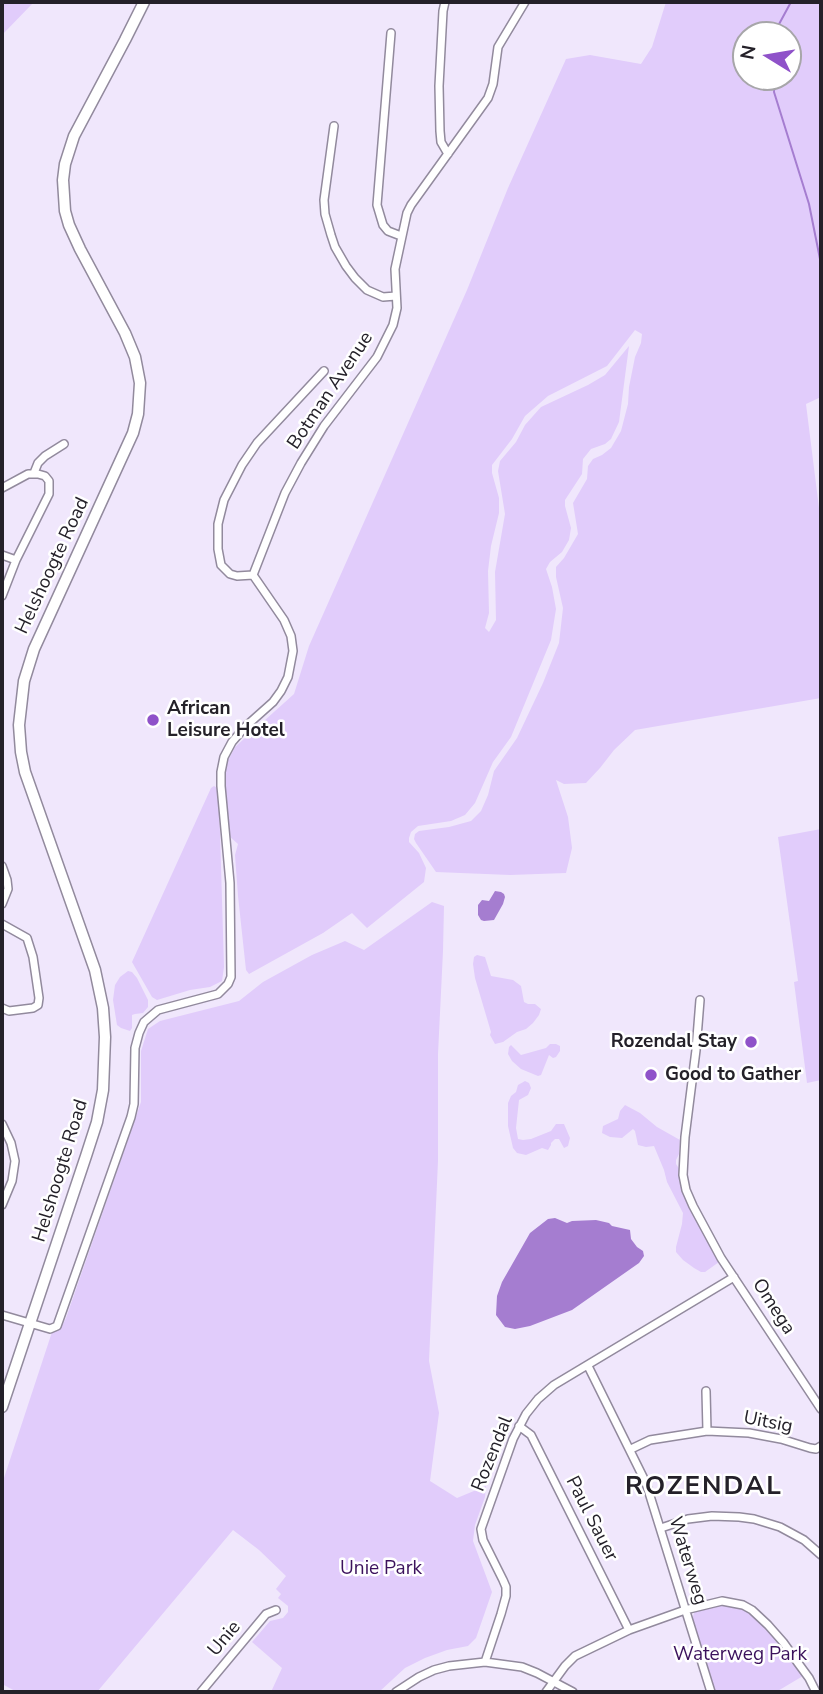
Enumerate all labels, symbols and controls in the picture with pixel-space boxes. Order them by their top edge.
north arrow [732,21,802,91]
text: N [734,43,762,62]
street label: Botman Avenue [283,328,379,454]
street label: Helshoogte Road [11,494,95,638]
place label: African Leisure Hotel [167,698,285,742]
marker: African Leisure Hotel [145,712,161,728]
place label: Rozendal Stay [611,1031,737,1053]
marker: Rozendal Stay [743,1034,759,1050]
place label: Good to Gather [665,1064,801,1086]
marker: Good to Gather [643,1067,659,1083]
street label: Helshoogte Road [28,1097,94,1245]
street label: Omega [747,1275,799,1339]
street label: Uitsig [741,1407,795,1439]
street label: Rozendal [468,1413,518,1495]
district label: ROZENDAL [626,1472,782,1504]
street label: Paul Sauer [560,1473,622,1565]
street label: Waterweg [663,1514,711,1608]
park label: Unie Park [340,1558,422,1580]
street label: Unie [204,1617,246,1661]
park label: Waterweg Park [673,1644,807,1666]

